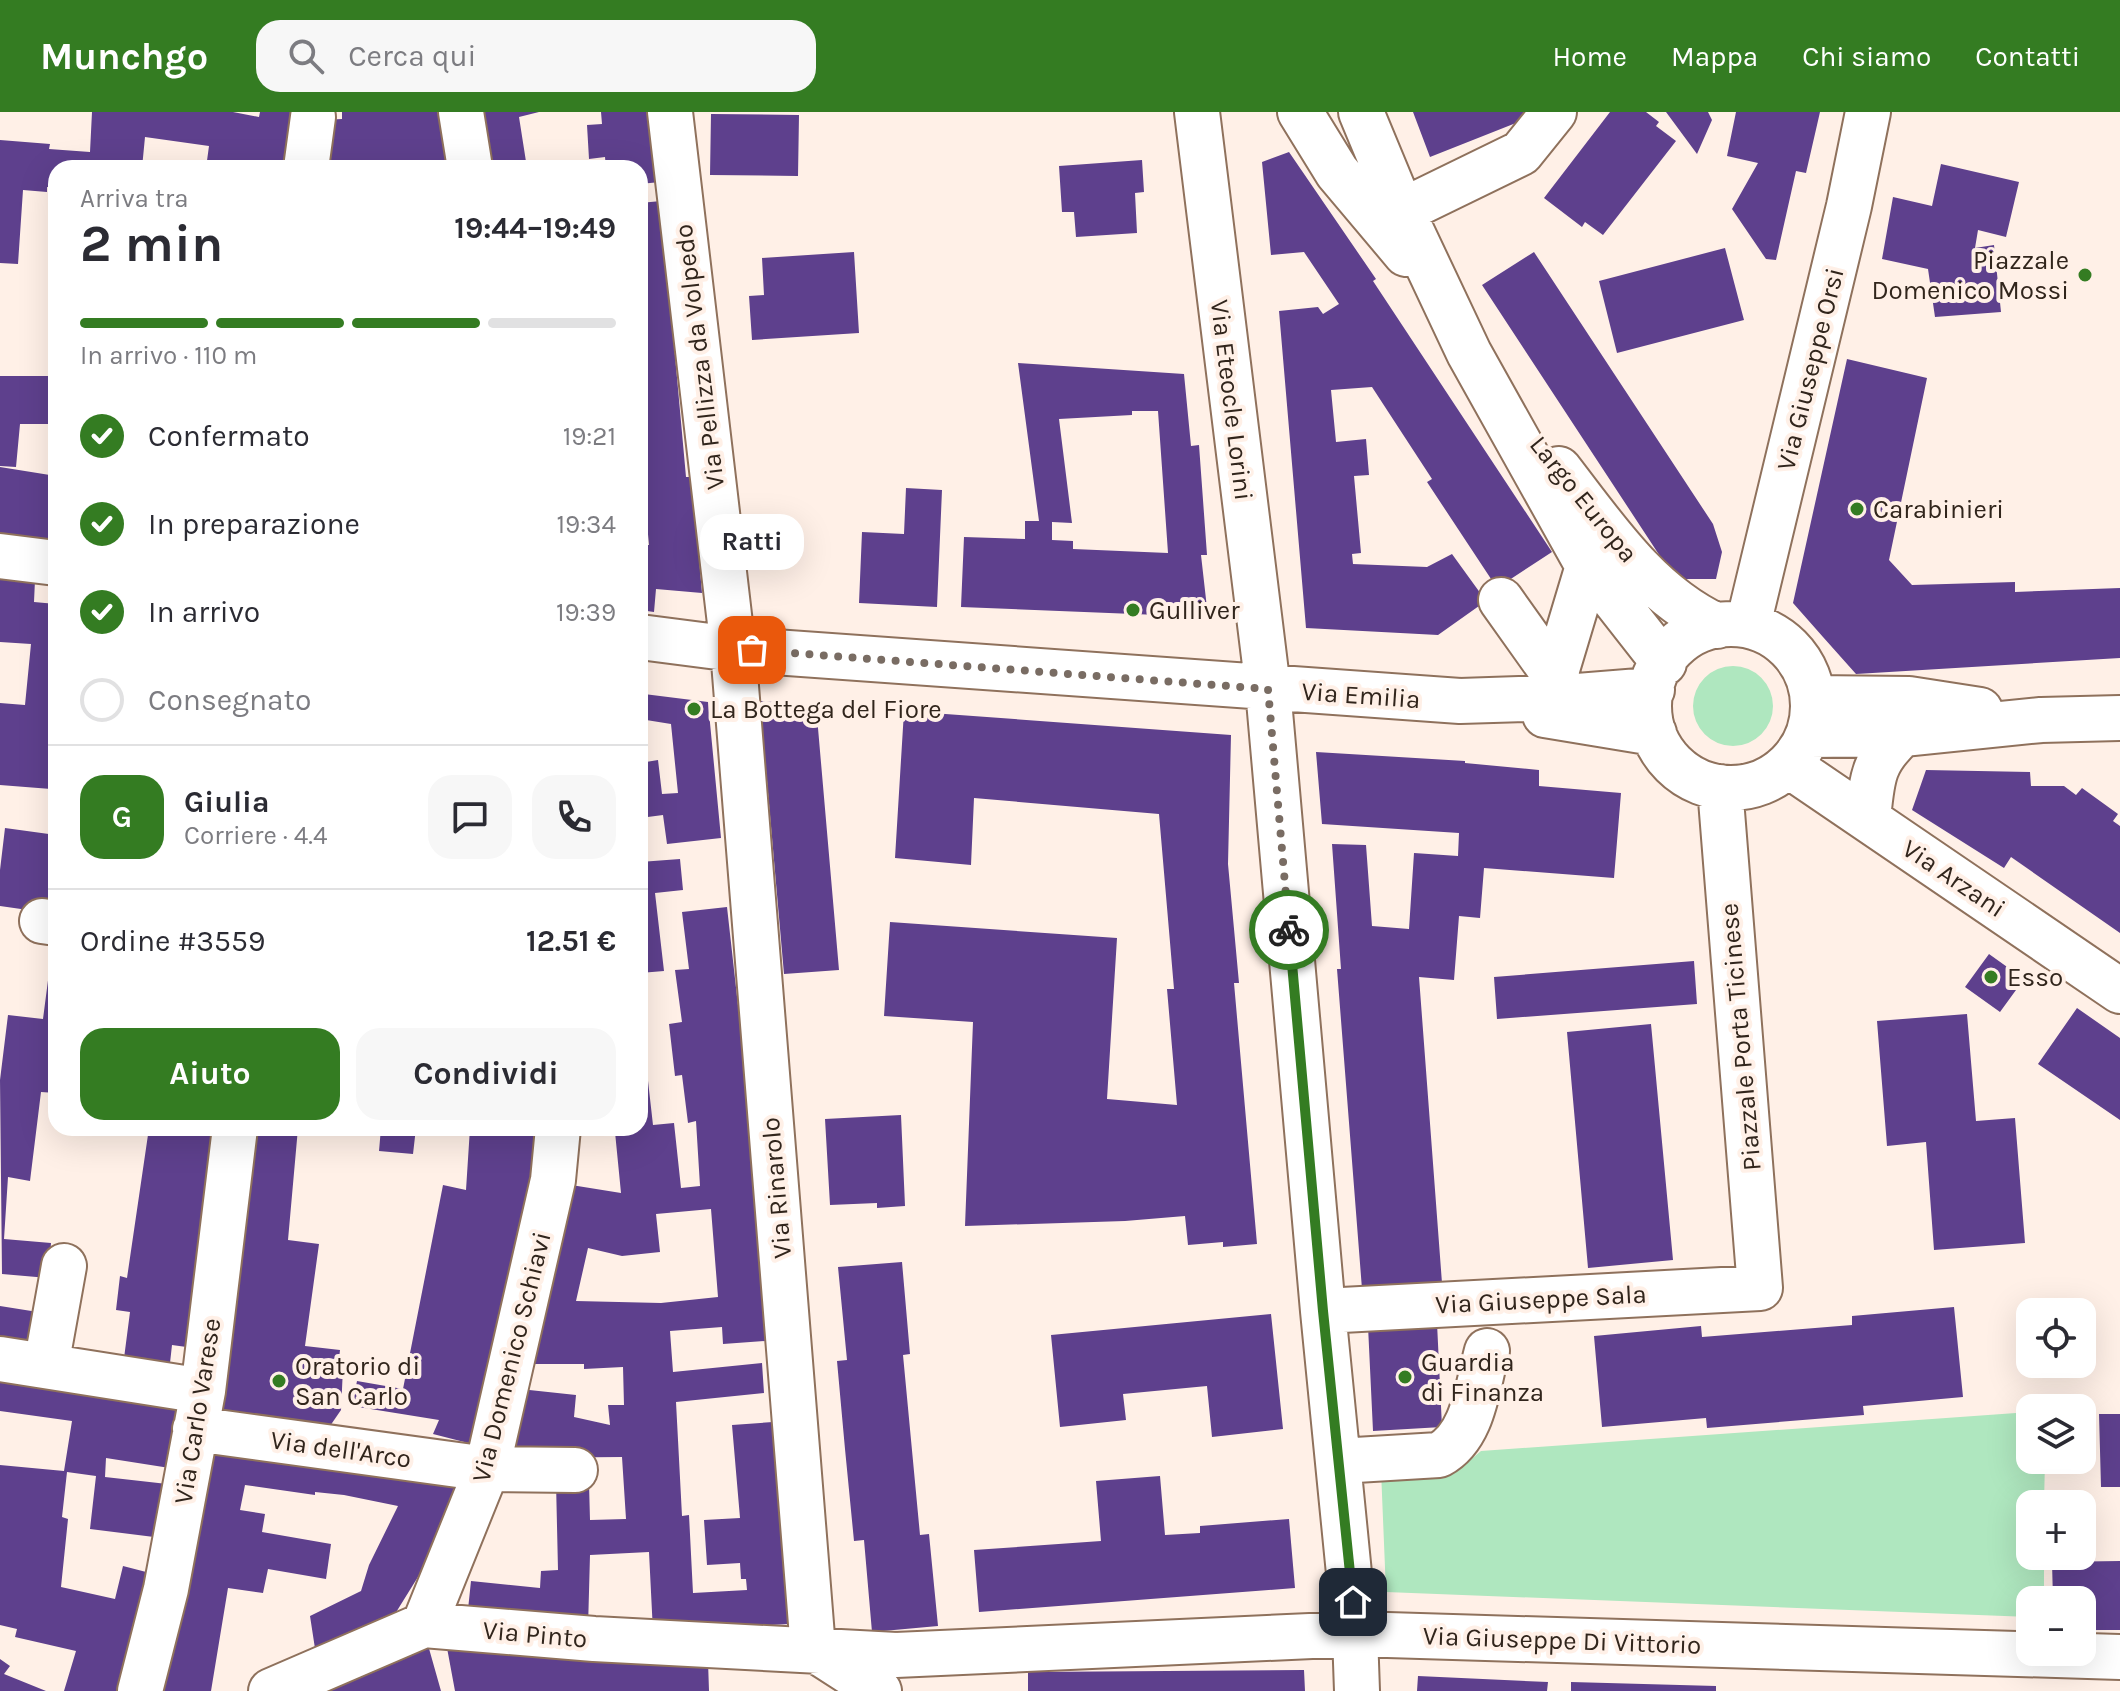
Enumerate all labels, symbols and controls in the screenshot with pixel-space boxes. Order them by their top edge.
search box [256,20,816,92]
text: Munchgo [40,34,208,79]
icon: search [284,34,328,78]
text: Cerca qui [348,38,477,74]
text: Home [1552,40,1627,73]
text: Mappa [1671,40,1758,73]
text: Chi siamo [1802,40,1931,73]
text: Contatti [1975,40,2080,73]
text: Arriva tra [80,183,189,214]
text: 19:44–19:49 [454,210,616,246]
text: 2 min [80,213,223,274]
street label: Via Pellizza da Volpedo [668,222,731,492]
place label: Piazzale Domenico Mossi [1871,245,2069,306]
street label: Via Giuseppe Orsi [1770,265,1851,474]
marker: Piazzale Domenico Mossi [2076,266,2094,284]
street label: Via Eteocle Lorini [1204,298,1259,502]
text: In arrivo · 110 m [80,340,257,371]
icon: check [80,414,124,458]
text: Confermato [148,418,310,454]
text: 19:21 [563,421,616,452]
street label: Largo Europa [1523,430,1644,569]
place label: Carabinieri [1873,494,2004,525]
marker: Carabinieri [1848,500,1866,518]
icon: check [80,502,124,546]
text: In preparazione [148,506,360,542]
text: 19:34 [556,509,616,540]
callout: Ratti [700,514,804,570]
text: Ratti [722,526,782,557]
icon: check [80,590,124,634]
text: In arrivo [148,594,260,630]
place label: Gulliver [1149,595,1240,626]
text: 19:39 [556,597,616,628]
marker: Gulliver [1124,601,1142,619]
pin [718,616,786,684]
icon: bag [730,628,774,672]
street label: Via Emilia [1301,676,1421,715]
text: Consegnato [148,682,311,718]
place label: La Bottega del Fiore [710,694,942,725]
marker: La Bottega del Fiore [685,700,703,718]
button: chat [428,775,512,859]
button: phone [532,775,616,859]
text: Giulia [184,784,270,820]
text: G [112,799,132,835]
text: Corriere · 4.4 [184,820,327,851]
street label: Via Arzani [1896,833,2011,924]
courier [1249,890,1329,970]
street label: Piazzale Porta Ticinese [1713,902,1768,1172]
icon: bike [1267,908,1311,952]
text: Ordine #3559 [80,923,265,959]
text: 12.51 € [526,923,616,959]
place label: Esso [2007,962,2063,993]
marker: Esso [1982,968,2000,986]
button: Aiuto [80,1028,340,1120]
button: Condividi [356,1028,616,1120]
street label: Via Rinarolo [755,1116,798,1260]
street label: Via Domenico Schiavi [465,1229,558,1485]
street label: Via Giuseppe Sala [1435,1278,1648,1321]
map controls [2016,1298,2096,1666]
button: locate [2016,1298,2096,1378]
street label: Via Carlo Varese [167,1316,228,1506]
place label: Guardia di Finanza [1421,1347,1544,1408]
place label: Oratorio di San Carlo [295,1351,420,1412]
marker: Guardia di Finanza [1396,1368,1414,1386]
marker: Oratorio di San Carlo [270,1372,288,1390]
button: layers [2016,1394,2096,1474]
street label: Via dell'Arco [269,1424,413,1475]
button: + [2016,1490,2096,1570]
pin [1319,1568,1387,1636]
icon: home [1331,1580,1375,1624]
button: − [2016,1586,2096,1666]
street label: Via Pinto [481,1614,588,1655]
street label: Via Giuseppe Di Vittorio [1422,1620,1702,1661]

